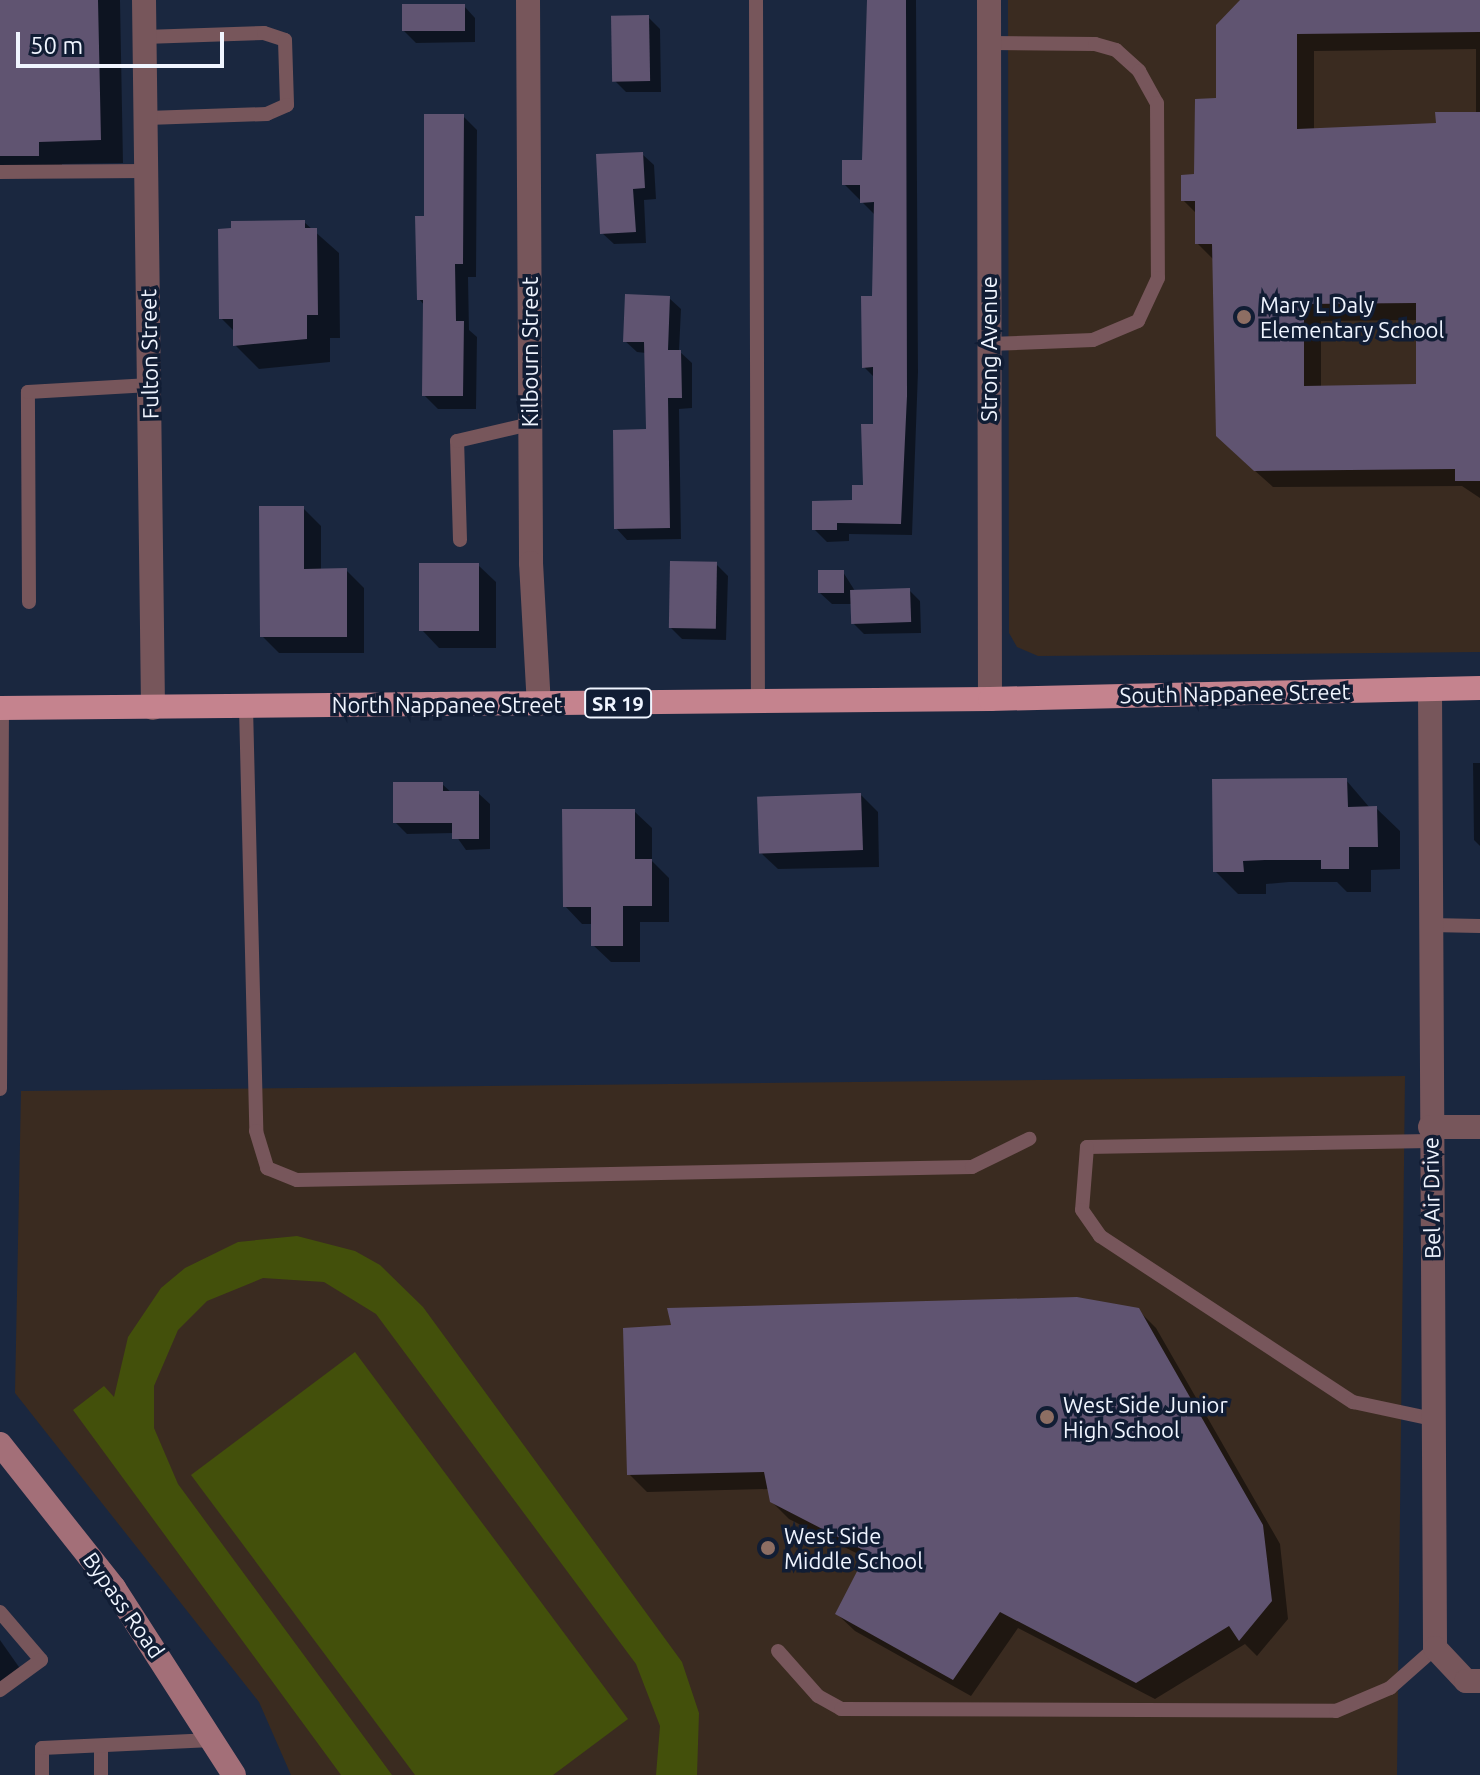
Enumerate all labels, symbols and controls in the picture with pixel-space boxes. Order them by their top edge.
scale bar [20,16,228,66]
text: 50 m [30,32,83,59]
street label: Strong Avenue [976,276,1002,422]
street label: Kilbourn Street [517,277,543,427]
street label: Fulton Street [135,289,163,419]
place label: Mary L Daly Elementary School [1260,291,1444,342]
marker: Mary L Daly Elementary School [1235,308,1253,326]
street label: South Nappanee Street [1119,678,1351,708]
road number: SR 19 [584,687,652,719]
street label: North Nappanee Street [332,692,562,718]
street label: Bel Air Drive [1417,1137,1445,1259]
place label: West Side Junior High School [1063,1391,1228,1442]
marker: West Side Junior High School [1038,1408,1056,1426]
place label: West Side Middle School [784,1522,923,1574]
marker: West Side Middle School [759,1539,777,1557]
street label: Bypass Road [78,1547,170,1663]

